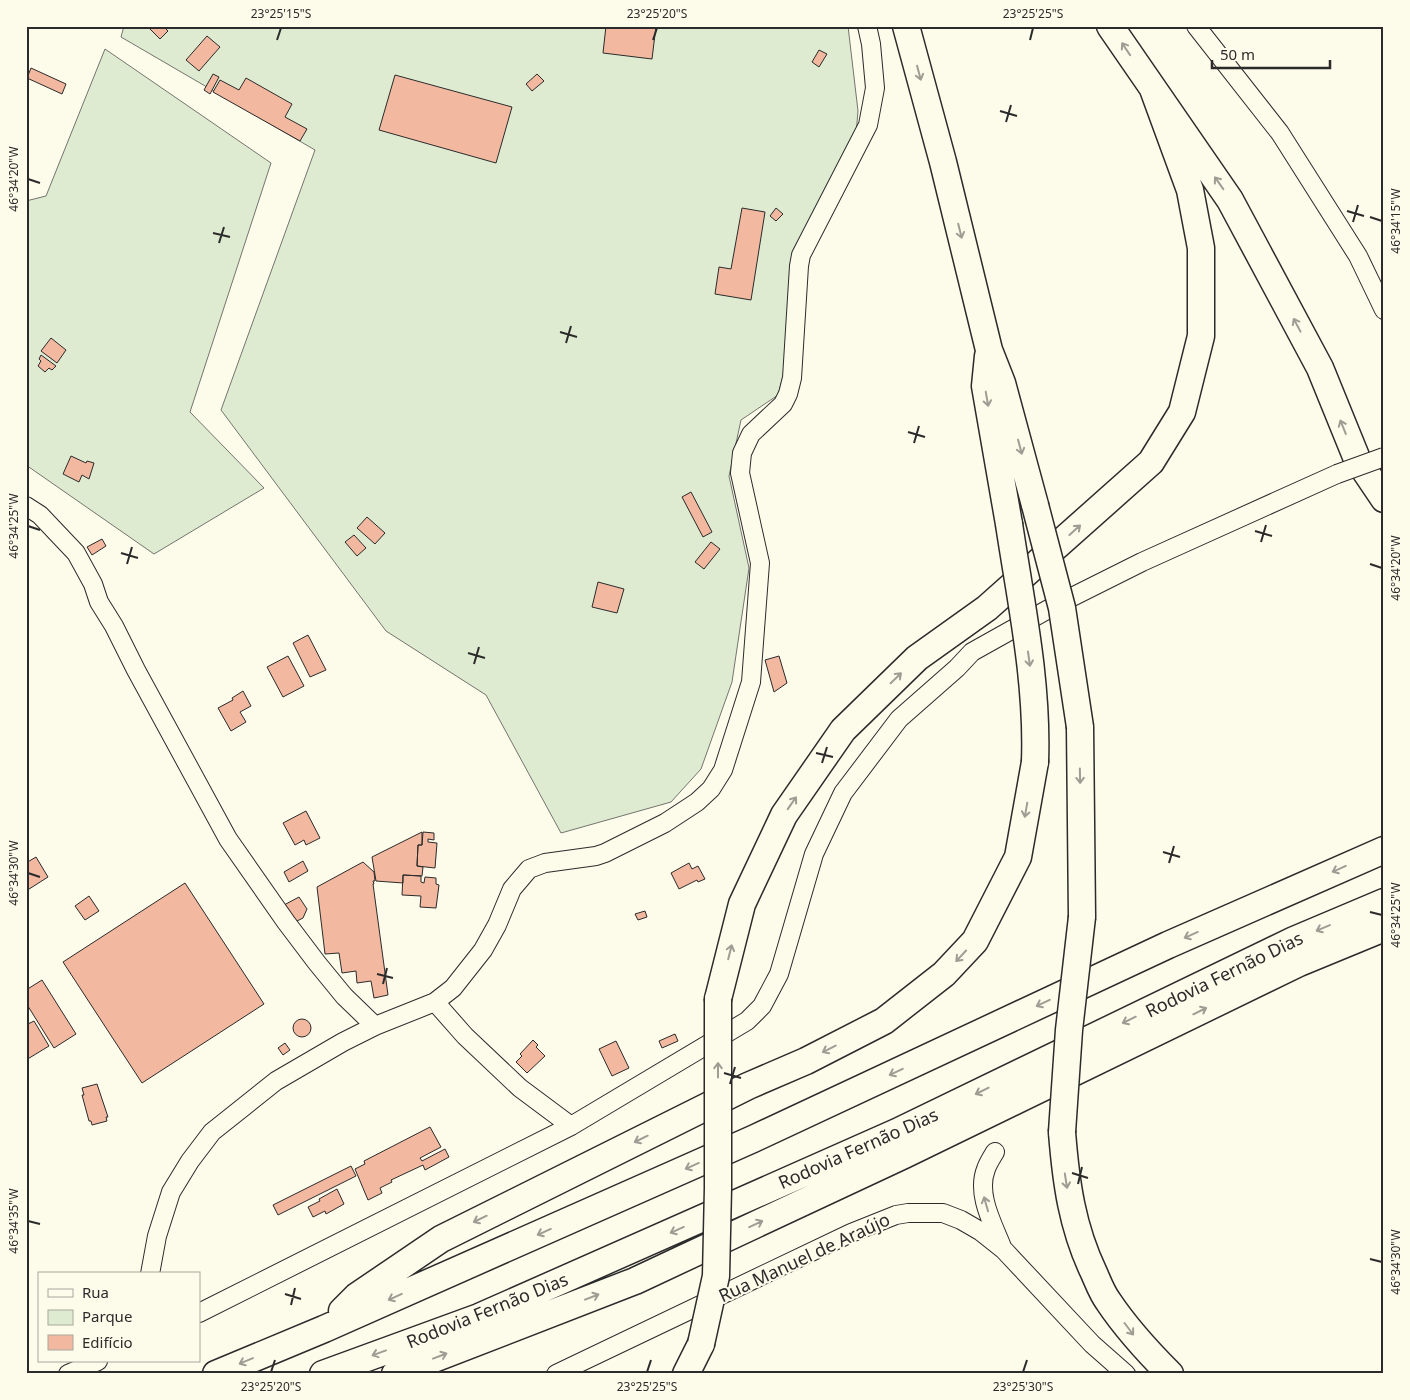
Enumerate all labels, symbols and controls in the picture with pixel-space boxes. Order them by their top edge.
text: 23°25'15"S [251,5,312,22]
text: 23°25'20"S [627,5,688,22]
text: 23°25'25"S [1003,5,1064,22]
scale bar [1212,38,1330,70]
one-way arrow [1121,43,1131,57]
text: 50 m [1220,44,1255,64]
one-way arrow [915,65,924,81]
text: 46°34'20"W [5,146,22,212]
one-way arrow [1214,176,1224,190]
text: 46°34'15"W [1387,188,1404,254]
one-way arrow [956,222,965,238]
one-way arrow [1292,318,1302,333]
one-way arrow [982,390,992,406]
one-way arrow [1338,419,1347,434]
one-way arrow [1015,438,1025,454]
text: 46°34'25"W [5,493,22,559]
one-way arrow [1068,524,1081,536]
text: 46°34'20"W [1387,535,1404,601]
one-way arrow [1024,651,1034,667]
one-way arrow [890,672,902,684]
one-way arrow [1075,768,1085,784]
one-way arrow [787,796,797,810]
one-way arrow [1021,802,1031,818]
text: 46°34'30"W [5,840,22,906]
one-way arrow [1332,865,1347,875]
text: 46°34'25"W [1387,882,1404,948]
one-way arrow [1316,923,1331,933]
street label: Rodovia Fernão Dias [1141,925,1307,1023]
one-way arrow [1184,931,1199,941]
one-way arrow [726,944,735,960]
one-way arrow [955,950,967,963]
one-way arrow [1036,999,1051,1009]
one-way arrow [1192,1006,1207,1016]
one-way arrow [1121,1015,1136,1025]
one-way arrow [822,1044,837,1054]
one-way arrow [713,1062,723,1078]
one-way arrow [889,1068,904,1078]
one-way arrow [975,1087,990,1096]
street label: Rodovia Fernão Dias [774,1102,942,1194]
one-way arrow [634,1135,649,1144]
one-way arrow [685,1162,700,1172]
one-way arrow [1061,1173,1071,1189]
text: 46°34'35"W [5,1188,22,1254]
one-way arrow [981,1196,991,1212]
street label: Rua Manuel de Araújo [714,1207,894,1307]
one-way arrow [473,1215,488,1224]
one-way arrow [748,1219,763,1229]
one-way arrow [670,1225,685,1235]
one-way arrow [537,1227,552,1237]
text: 46°34'30"W [1387,1229,1404,1295]
street label: Rodovia Fernão Dias [403,1267,571,1353]
legend [38,1272,200,1362]
text: Rua [82,1282,109,1302]
one-way arrow [584,1292,599,1302]
one-way arrow [388,1293,403,1303]
text: Parque [82,1306,132,1326]
one-way arrow [1123,1322,1134,1335]
text: Edifício [82,1332,133,1352]
one-way arrow [372,1349,387,1358]
one-way arrow [432,1351,448,1360]
one-way arrow [238,1358,253,1367]
text: 23°25'20"S [241,1378,302,1395]
text: 23°25'25"S [617,1378,678,1395]
text: 23°25'30"S [993,1378,1054,1395]

